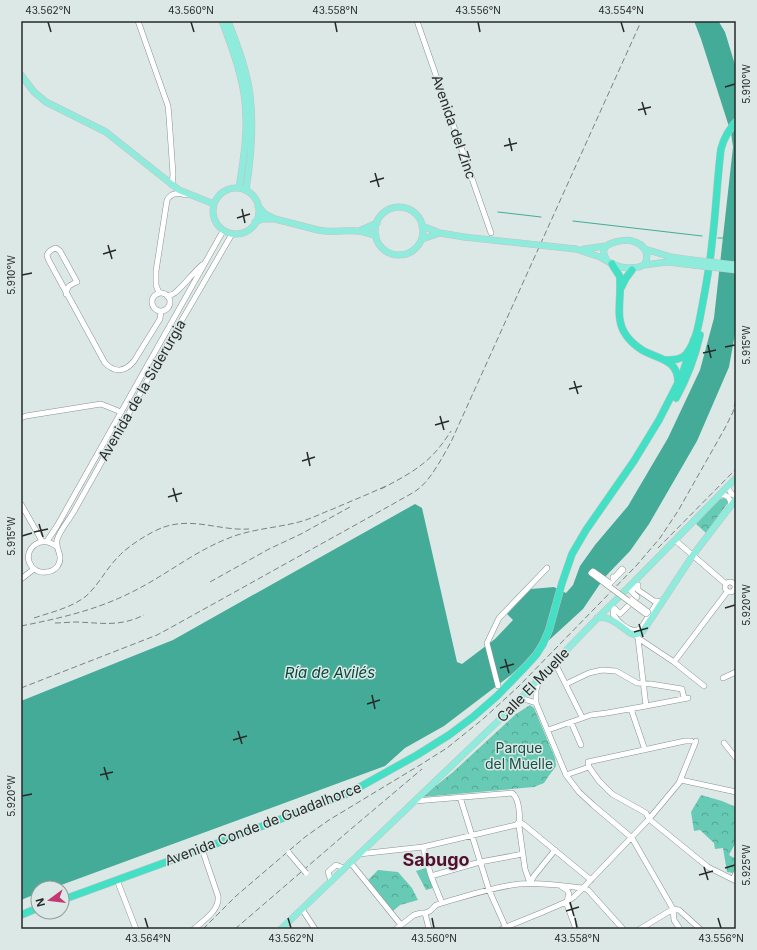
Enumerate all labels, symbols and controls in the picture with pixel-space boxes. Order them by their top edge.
text: 43.562°N [25,4,71,16]
text: 43.560°N [168,4,214,16]
text: 43.558°N [312,4,358,16]
text: 43.556°N [455,4,501,16]
text: 43.554°N [598,4,644,16]
text: 5.910°W [740,64,752,104]
street label: Avenida del Zinc [429,73,480,181]
text: 5.910°W [5,255,17,295]
street label: Avenida de la Siderurgia [94,316,189,463]
text: 5.915°W [740,325,752,365]
text: 5.915°W [5,516,17,556]
text: 5.920°W [740,584,752,626]
street label: Calle El Muelle [493,644,572,725]
water label: Ría de Avilés [285,663,375,682]
park label: Parque del Muelle [485,739,553,772]
text: 5.920°W [5,775,17,817]
street label: Avenida Conde de Guadalhorce [162,778,363,869]
text: 5.925°W [740,844,752,886]
district label: Sabugo [402,849,470,870]
north arrow [30,880,70,920]
text: N [32,897,48,908]
text: 43.564°N [125,932,171,944]
text: 43.562°N [268,932,314,944]
text: 43.560°N [411,932,457,944]
text: 43.558°N [554,932,600,944]
text: 43.556°N [698,932,744,944]

